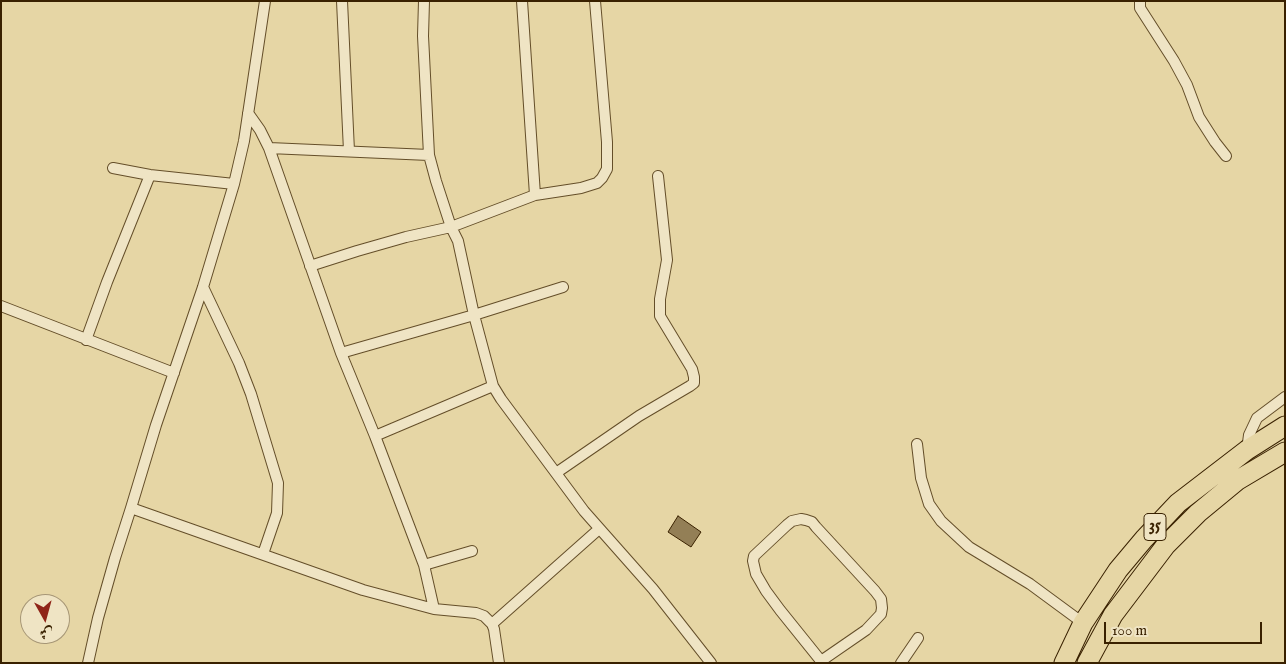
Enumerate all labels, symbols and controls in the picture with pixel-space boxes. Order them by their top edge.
road number: 35 [1144,514,1166,540]
north arrow [20,594,70,644]
scale bar [1106,612,1264,644]
text: 100 m [1112,621,1147,640]
text: ش [39,623,55,643]

